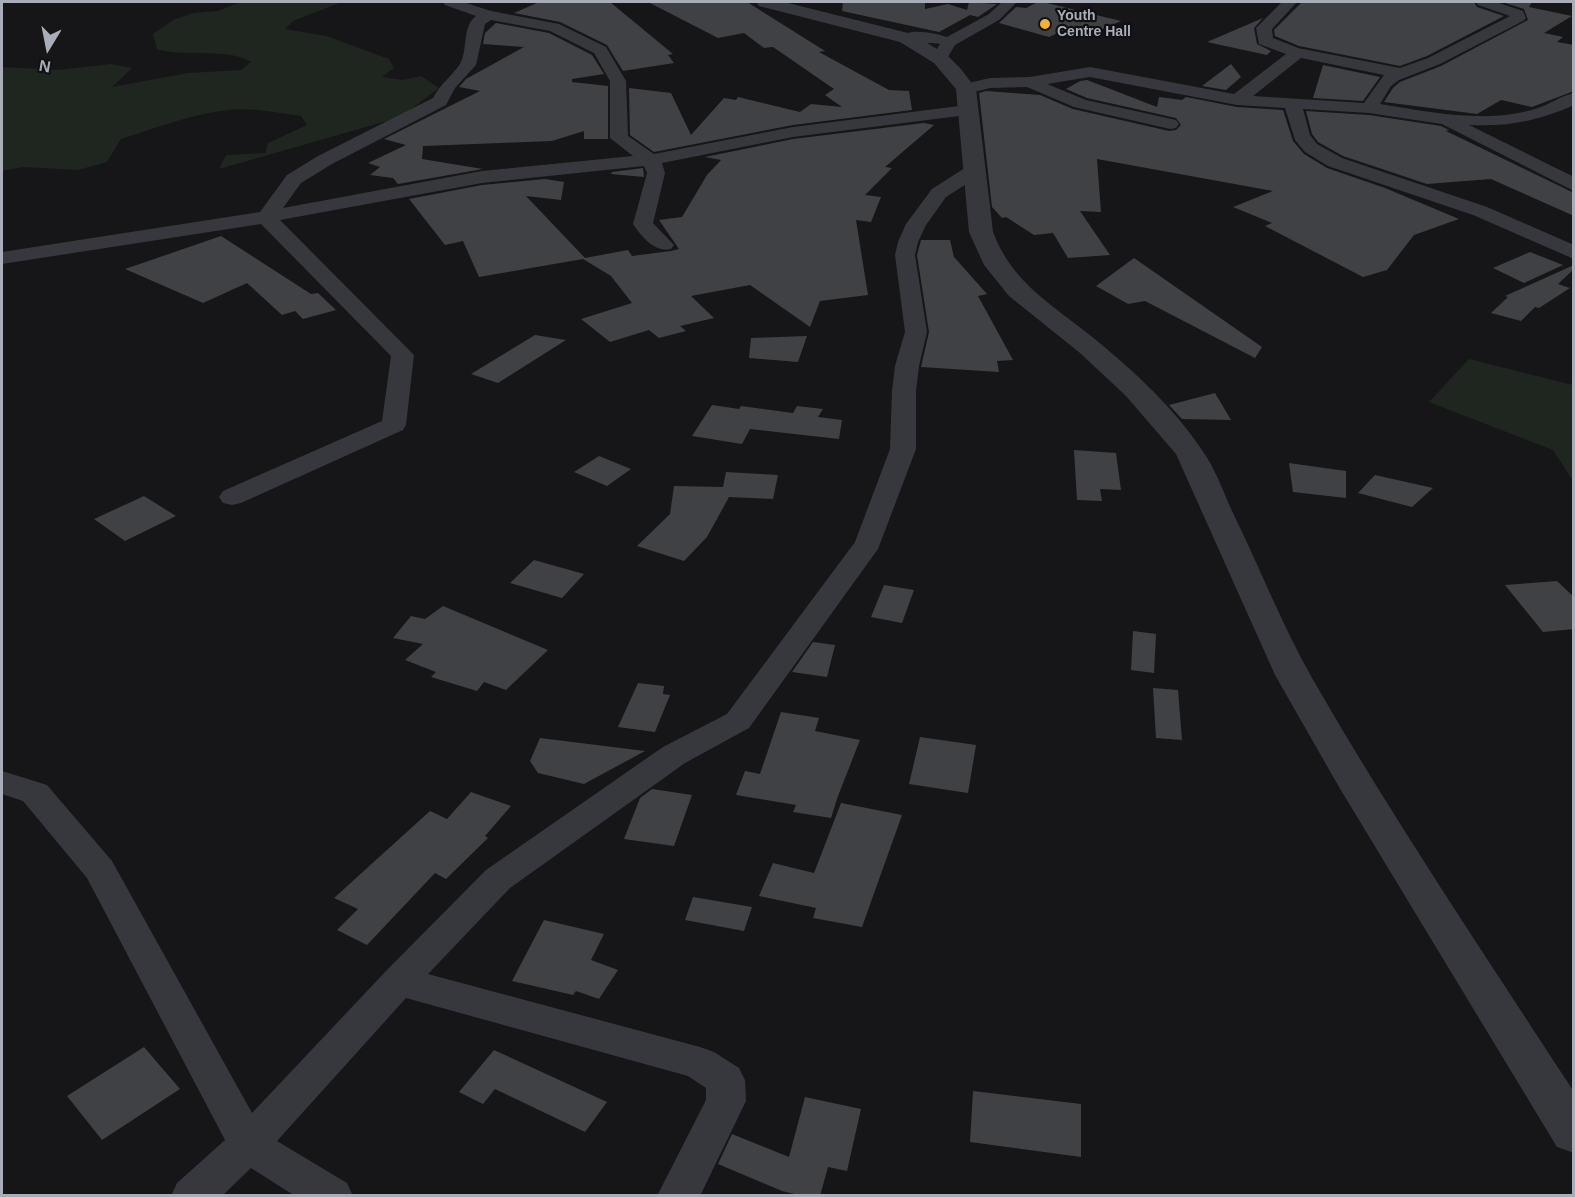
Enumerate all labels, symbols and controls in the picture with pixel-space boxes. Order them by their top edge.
place label: Youth Centre Hall [1057,8,1131,40]
marker: Youth Centre Hall [1038,17,1052,31]
north arrow [18,18,78,78]
text: N [38,57,52,76]

